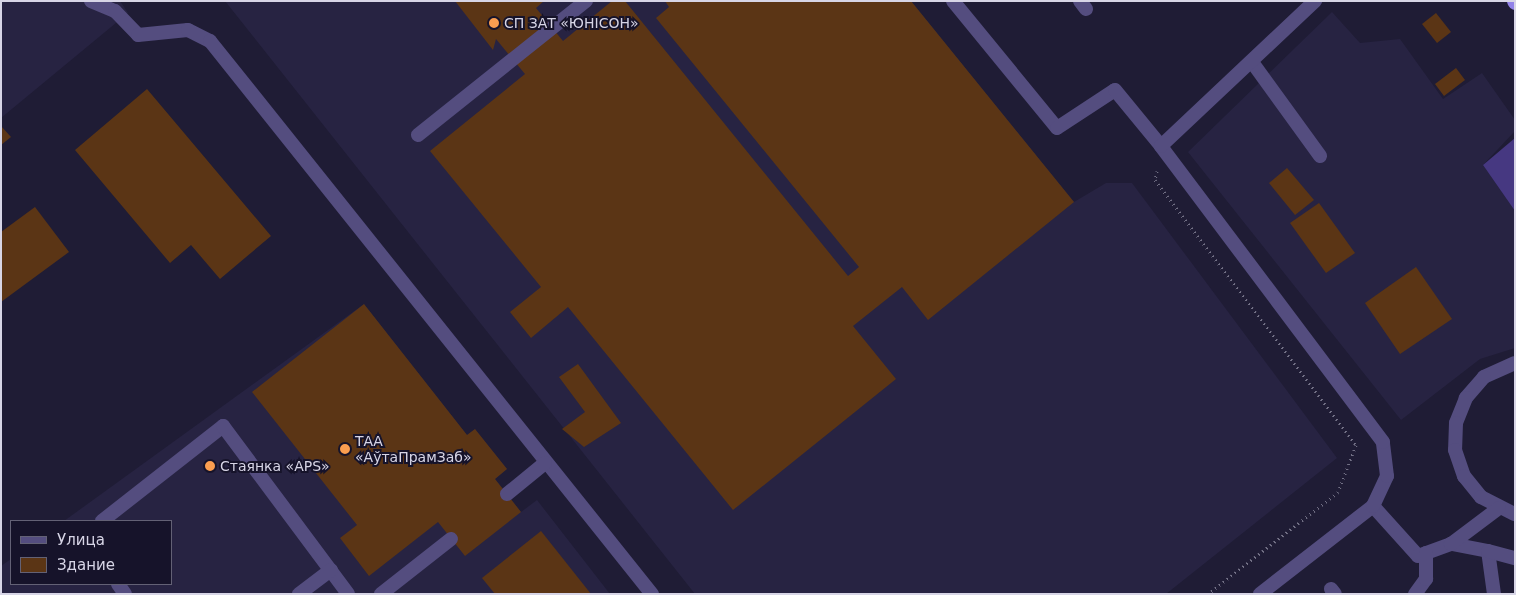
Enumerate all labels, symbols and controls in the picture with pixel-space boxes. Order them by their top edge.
place label: СП ЗАТ «ЮНІСОН» [504,15,639,31]
marker: СП ЗАТ «ЮНІСОН» [488,17,500,29]
place label: ТАА «АўтаПрамЗаб» [355,433,471,466]
marker: ТАА «АўтаПрамЗаб» [339,443,351,455]
place label: Стаянка «APS» [220,458,330,474]
marker: Стаянка «APS» [204,460,216,472]
legend [10,520,172,585]
text: Улица [57,531,105,549]
text: Здание [57,556,115,574]

